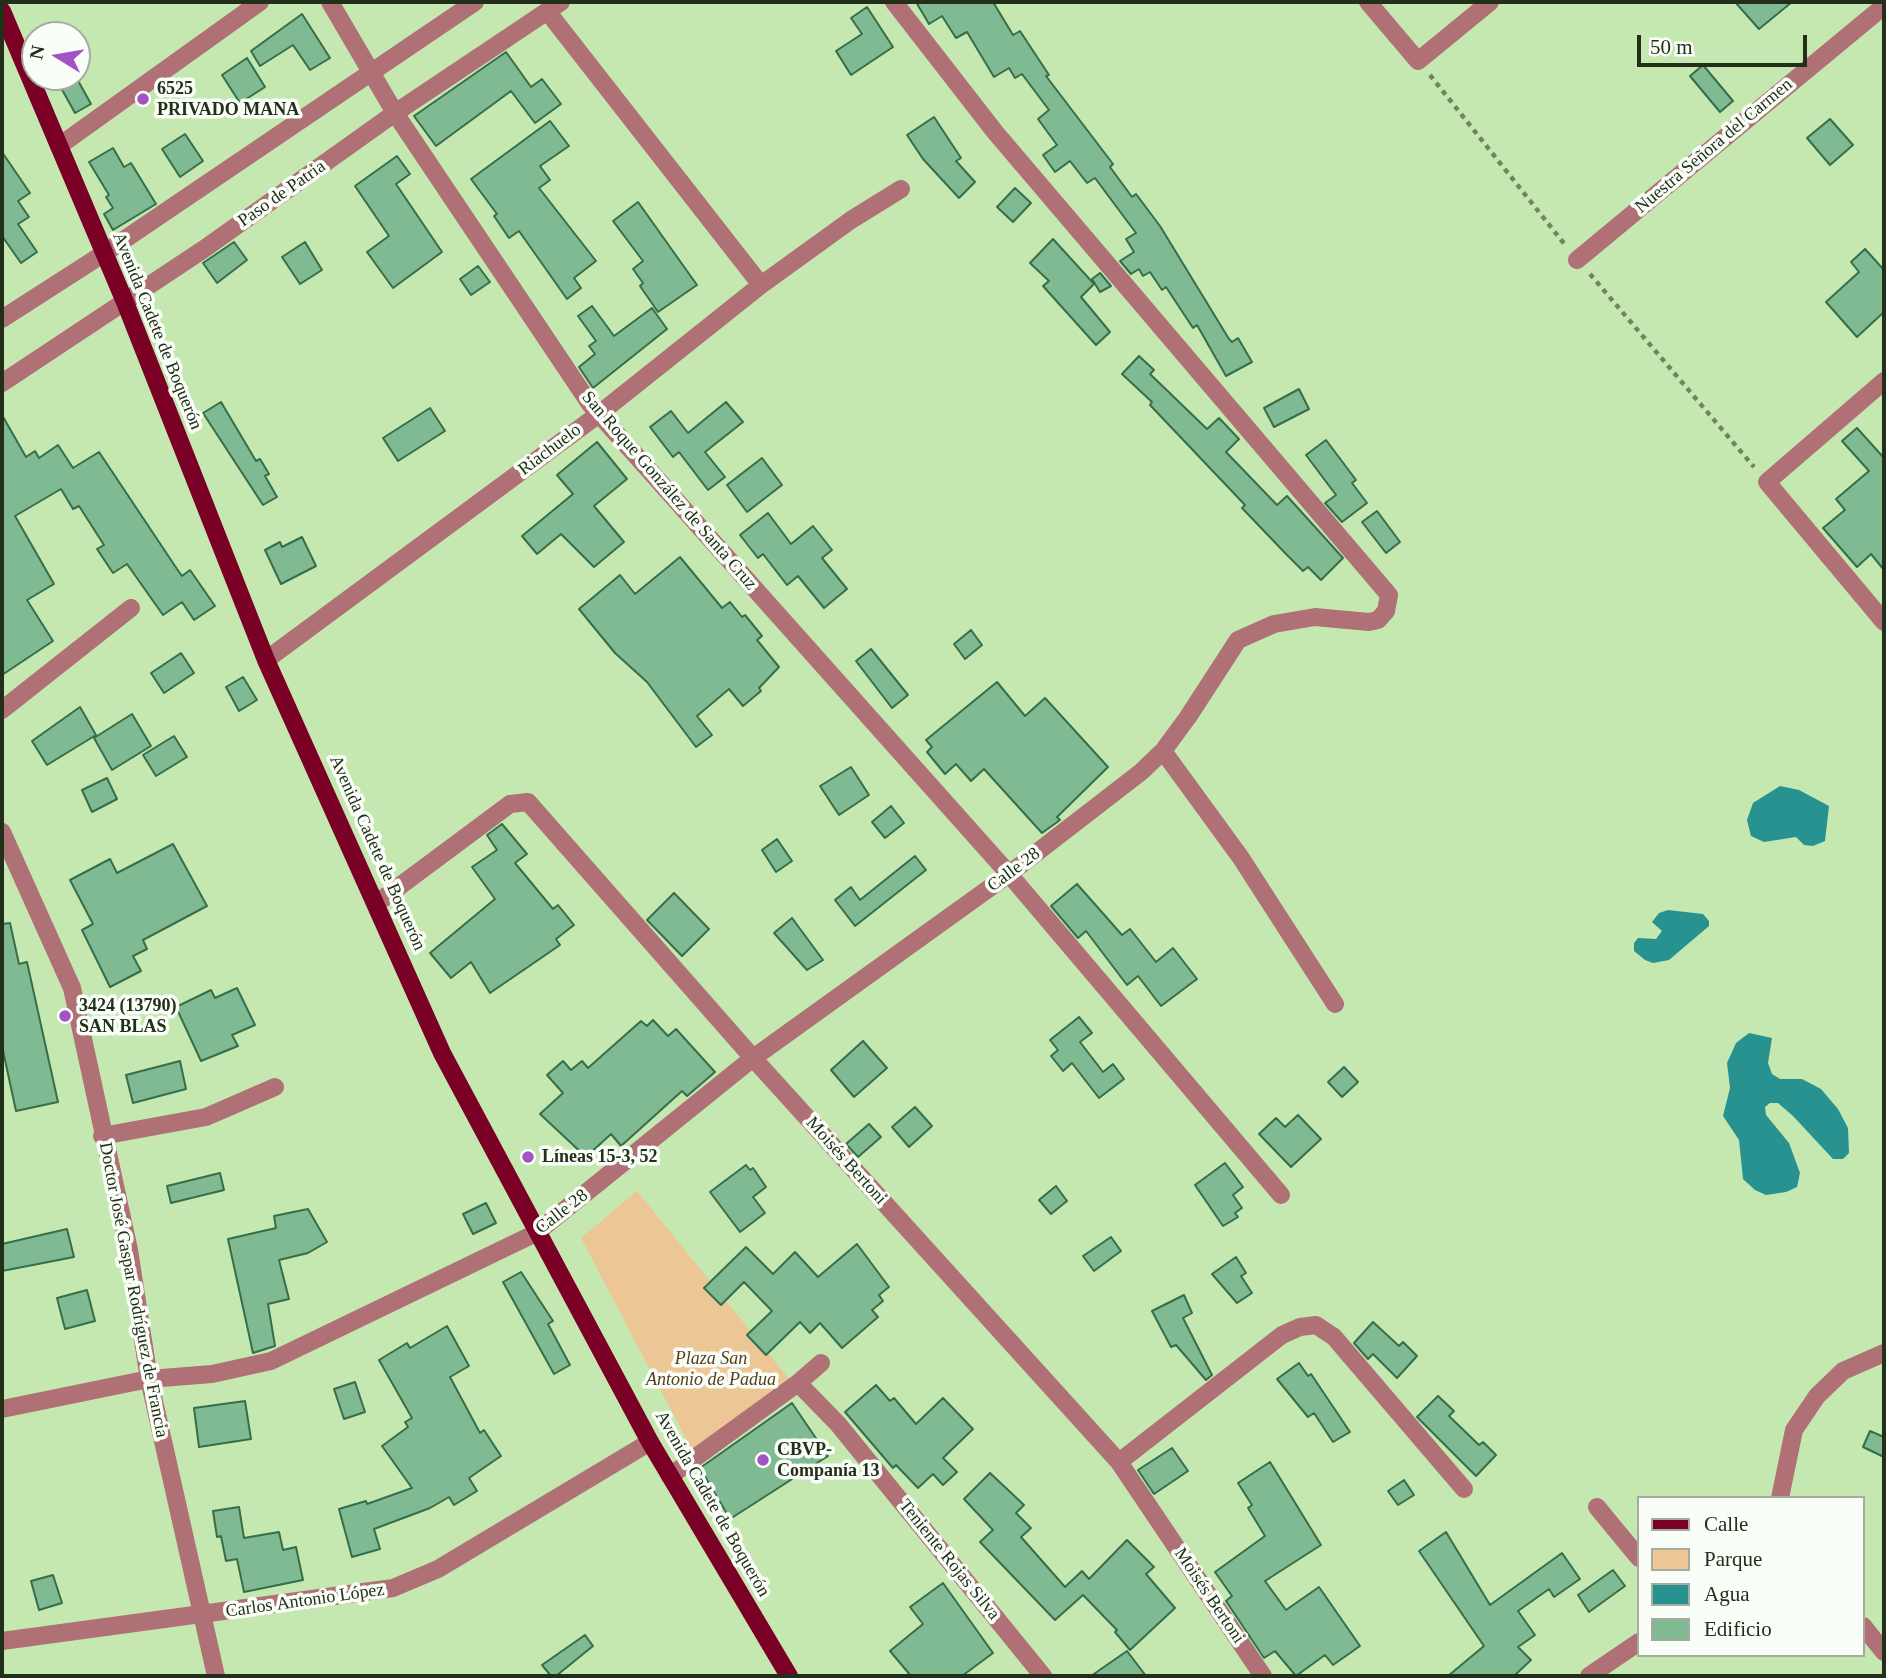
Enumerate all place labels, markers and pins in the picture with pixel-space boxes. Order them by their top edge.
place label: 6525 PRIVADO MANA [157,78,299,120]
marker: 6525 PRIVADO MANA [135,91,151,107]
place label: 3424 (13790) SAN BLAS [79,995,176,1038]
marker: 3424 (13790) SAN BLAS [57,1008,73,1024]
place label: Líneas 15-3, 52 [542,1146,658,1168]
marker: Líneas 15-3, 52 [520,1149,536,1165]
place label: CBVP- Companía 13 [777,1439,880,1482]
marker: CBVP- Companía 13 [755,1452,771,1468]

